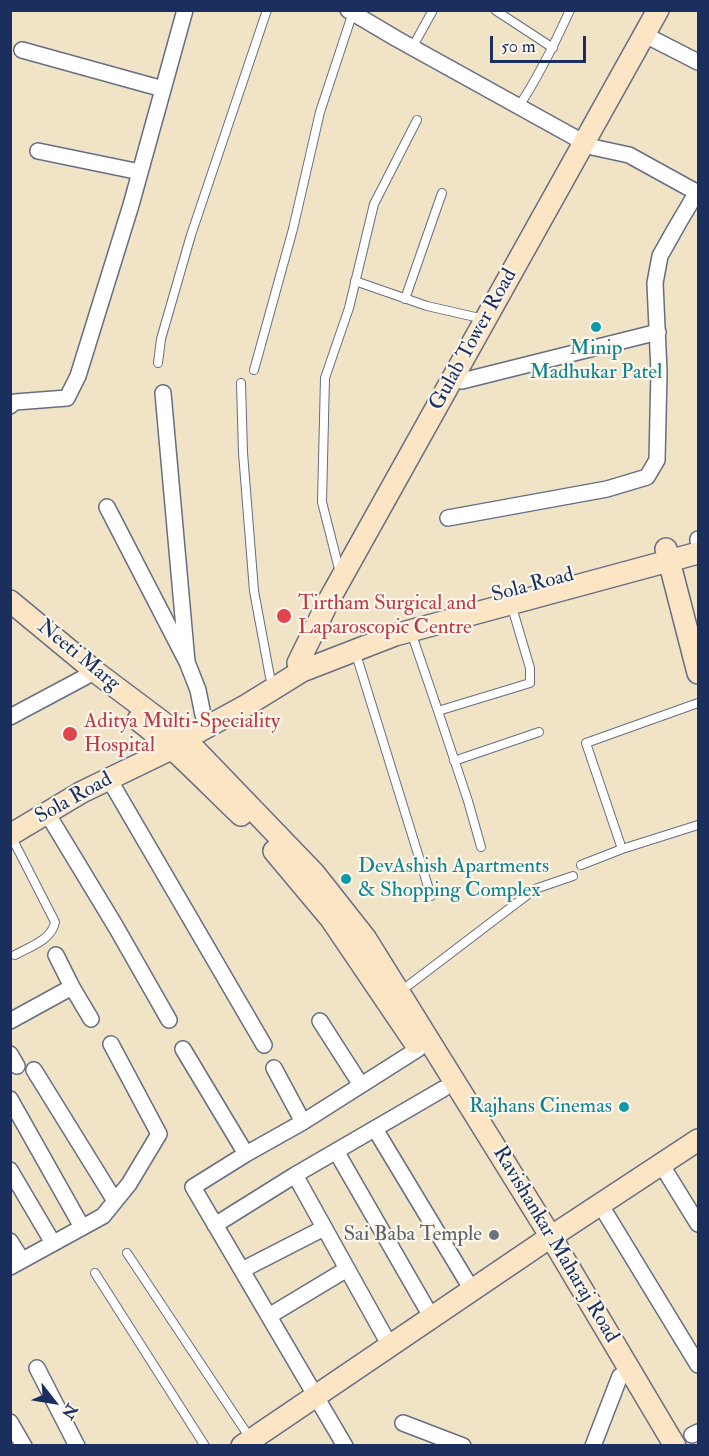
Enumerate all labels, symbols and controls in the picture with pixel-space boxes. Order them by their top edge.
scale bar [493,24,589,62]
text: 50 m [501,35,536,58]
street label: Gulab Tower Road [425,265,523,415]
marker: Minip Madhukar Patel [589,320,603,334]
place label: Minip Madhukar Patel [529,336,663,386]
street label: Sola Road [489,563,577,609]
place label: Tirtham Surgical and Laparoscopic Centre [298,591,477,641]
marker: Tirtham Surgical and Laparoscopic Centre [275,607,293,625]
street label: Neeti Marg [31,615,125,697]
place label: Aditya Multi-Speciality Hospital [84,709,280,759]
marker: Aditya Multi-Speciality Hospital [61,725,79,743]
street label: Sola Road [31,768,117,830]
place label: DevAshish Apartments & Shopping Complex [358,854,549,904]
marker: DevAshish Apartments & Shopping Complex [339,872,353,886]
place label: Rajhans Cinemas [469,1094,612,1120]
marker: Rajhans Cinemas [617,1100,631,1114]
street label: Ravishankar Maharaj Road [486,1142,624,1348]
place label: Sai Baba Temple [343,1222,482,1248]
marker: Sai Baba Temple [487,1228,501,1242]
north arrow [24,1372,84,1432]
text: N [57,1400,82,1423]

